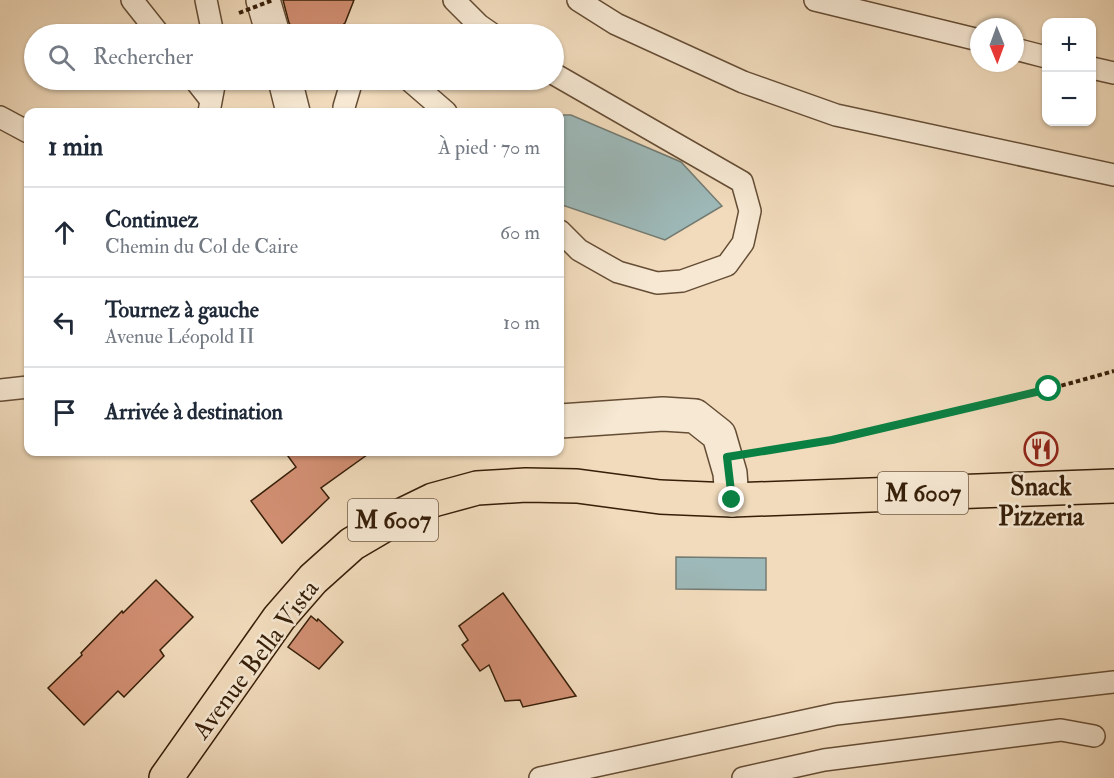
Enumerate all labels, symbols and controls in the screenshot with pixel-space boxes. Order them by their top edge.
north arrow [970,18,1024,72]
map controls [1042,18,1096,126]
button: + [1042,18,1096,72]
search box [24,24,564,90]
icon: search [45,41,78,74]
text: Rechercher [93,43,193,71]
button: − [1042,72,1096,126]
text: 1 min [48,131,103,163]
text: À pied · 70 m [438,135,540,160]
text: Continuez [105,206,198,234]
icon: ahead [48,216,81,249]
text: 60 m [500,220,540,245]
text: Chemin du Col de Caire [105,234,298,259]
text: Tournez à gauche [105,296,259,324]
icon: left [48,306,81,339]
text: 10 m [503,310,540,335]
text: Avenue Léopold II [105,324,254,349]
route start [1035,375,1061,401]
icon: arrive [48,396,81,429]
text: Arrivée à destination [105,398,283,426]
restaurant icon: Snack Pizzeria [1023,431,1059,467]
place label: Snack Pizzeria [998,471,1085,533]
road number: M 6007 [878,472,968,514]
route end [718,486,744,512]
road number: M 6007 [348,499,438,541]
street label: Avenue Bella Vista [185,573,326,746]

